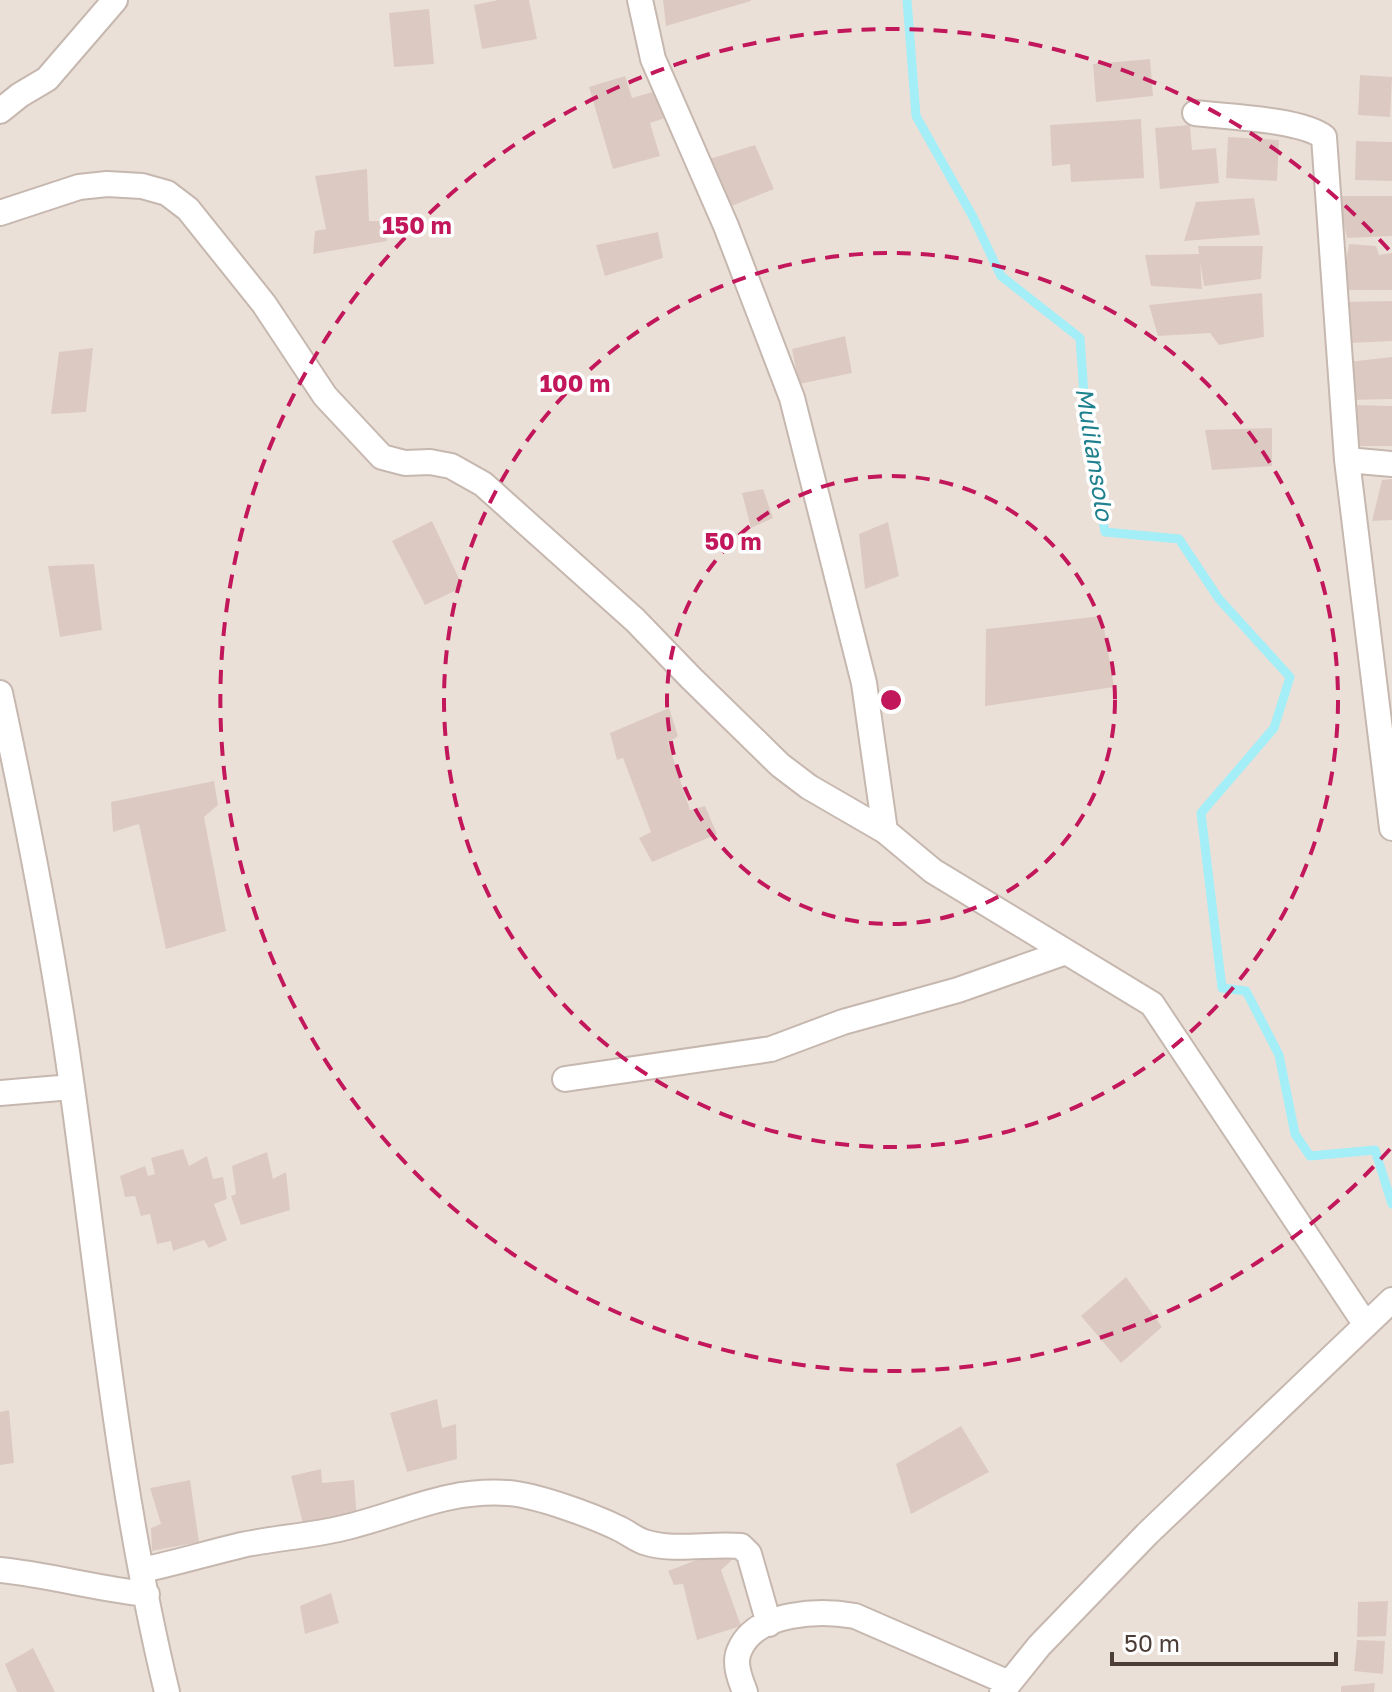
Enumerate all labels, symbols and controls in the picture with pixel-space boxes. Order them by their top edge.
text: 150 m [382,210,452,239]
text: 100 m [540,368,610,397]
water label: Mulilansolo [1071,385,1121,524]
text: 50 m [704,526,762,555]
centre of rings [877,686,905,714]
scale bar [1112,1616,1336,1666]
text: 50 m [1124,1628,1180,1657]

